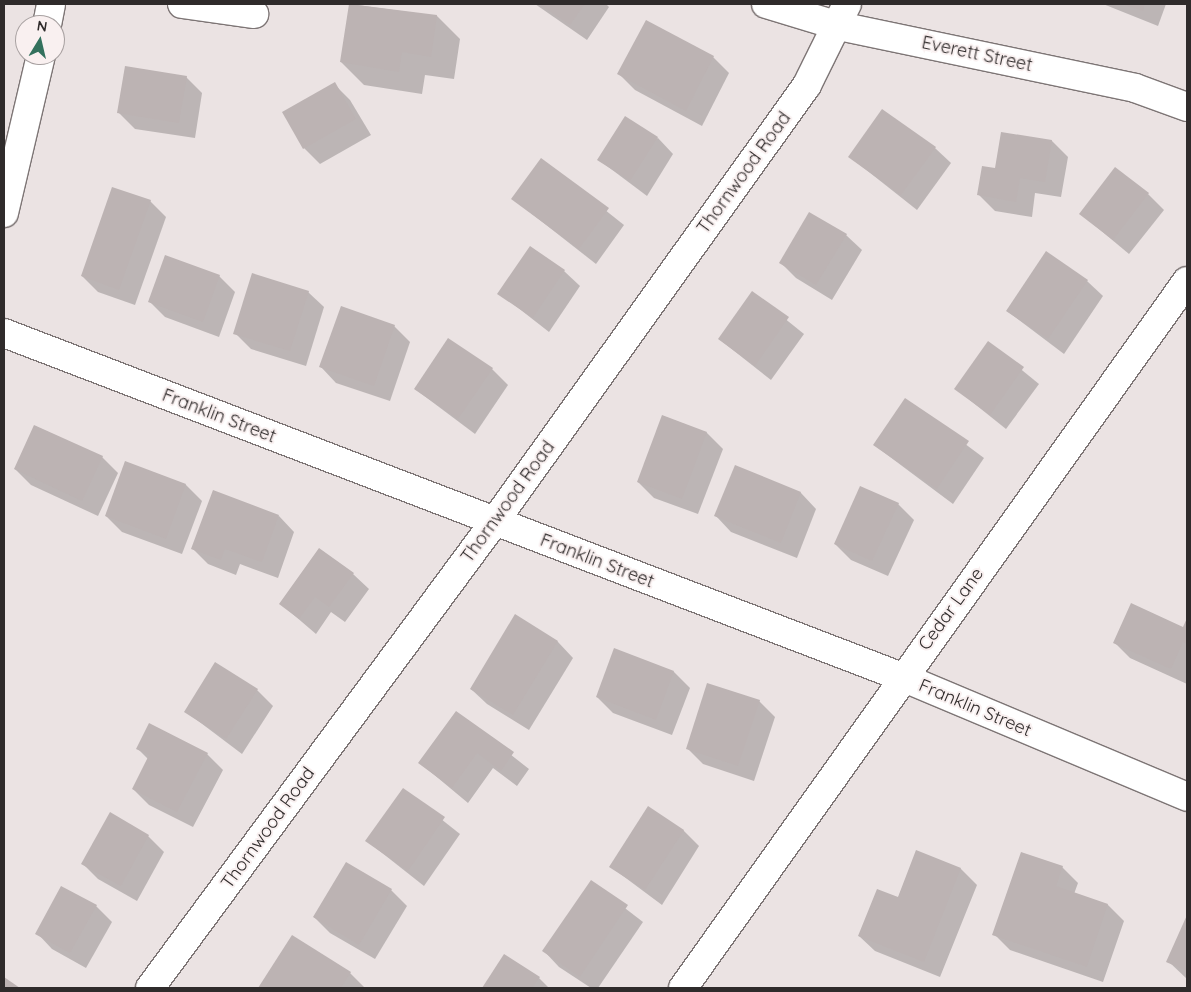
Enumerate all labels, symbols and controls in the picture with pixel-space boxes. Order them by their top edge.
north arrow [15,15,65,65]
text: N [36,16,49,36]
street label: Everett Street [920,32,1034,76]
street label: Thornwood Road [693,108,795,238]
street label: Franklin Street [159,384,279,448]
street label: Thornwood Road [457,437,559,567]
street label: Franklin Street [537,529,657,593]
street label: Cedar Lane [914,564,988,654]
street label: Franklin Street [916,675,1034,741]
street label: Thornwood Road [217,763,319,893]

